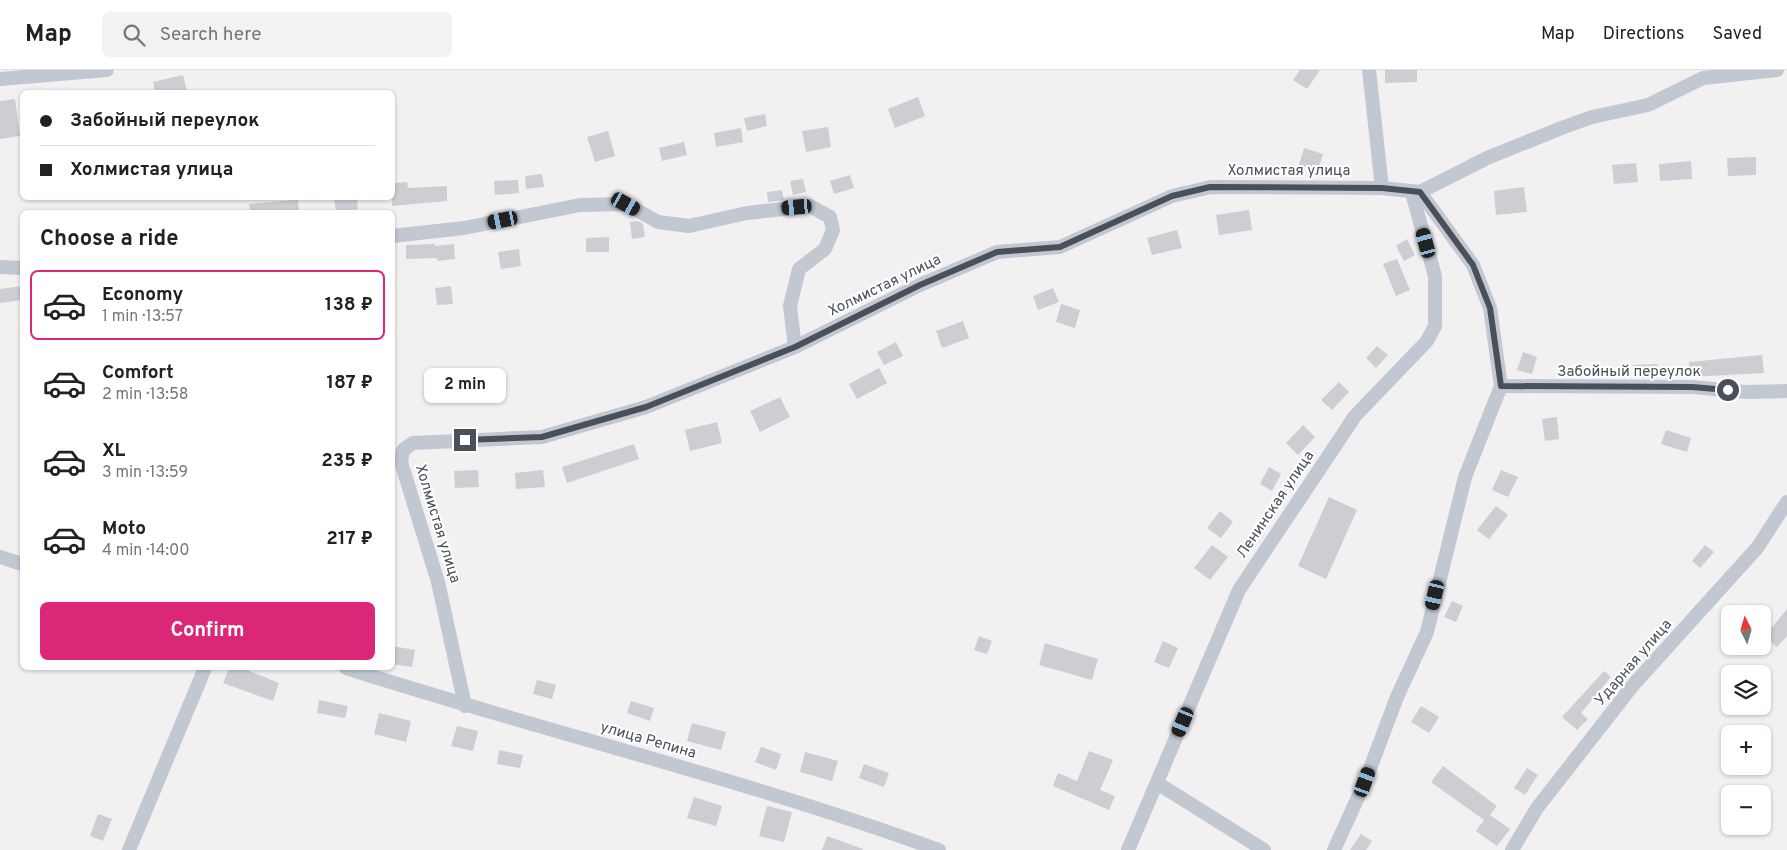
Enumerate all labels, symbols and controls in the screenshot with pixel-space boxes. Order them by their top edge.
search box [102,12,452,57]
text: Map [25,20,72,50]
icon: search [120,21,148,49]
text: Search here [160,23,261,47]
text: Map [1541,23,1575,46]
text: Directions [1603,23,1685,46]
text: Saved [1713,23,1762,46]
text: Забойный переулок [70,109,259,133]
text: Холмистая улица [70,158,233,182]
street label: Холмистая улица [1228,162,1350,181]
car [609,190,642,218]
car [781,198,812,216]
car [486,210,519,230]
text: Choose a ride [40,226,178,253]
car [1414,227,1437,259]
street label: Холмистая улица [826,251,944,321]
icon: car [42,283,87,328]
text: Economy [102,283,183,307]
text: 138 ₽ [325,293,373,317]
text: 1 min · 13:57 [102,307,183,327]
icon: car [42,361,87,406]
text: Comfort [102,361,174,385]
street label: Забойный переулок [1557,363,1701,382]
callout: 2 min [424,368,506,402]
text: 187 ₽ [326,371,373,395]
text: 2 min [444,375,486,395]
route start [1717,379,1739,401]
text: 2 min · 13:58 [102,385,189,405]
route end [454,429,476,451]
icon: car [42,439,87,484]
text: XL [102,439,125,463]
street label: Ленинская улица [1233,448,1319,562]
text: 235 ₽ [321,449,373,473]
street label: Холмистая улица [410,462,464,586]
text: 3 min · 13:59 [102,463,188,483]
icon: car [42,517,87,562]
text: Moto [102,517,146,541]
text: 217 ₽ [326,527,373,551]
text: 4 min · 14:00 [102,541,189,561]
car [1424,579,1445,611]
button: Confirm [40,602,375,660]
north arrow [1721,605,1771,655]
map controls [1721,605,1771,835]
street label: Ударная улица [1591,616,1677,710]
button: layers [1721,665,1771,715]
car [1170,705,1195,739]
street label: улица Репина [598,718,698,764]
button: + [1721,725,1771,775]
car [1352,765,1377,799]
button: − [1721,785,1771,835]

